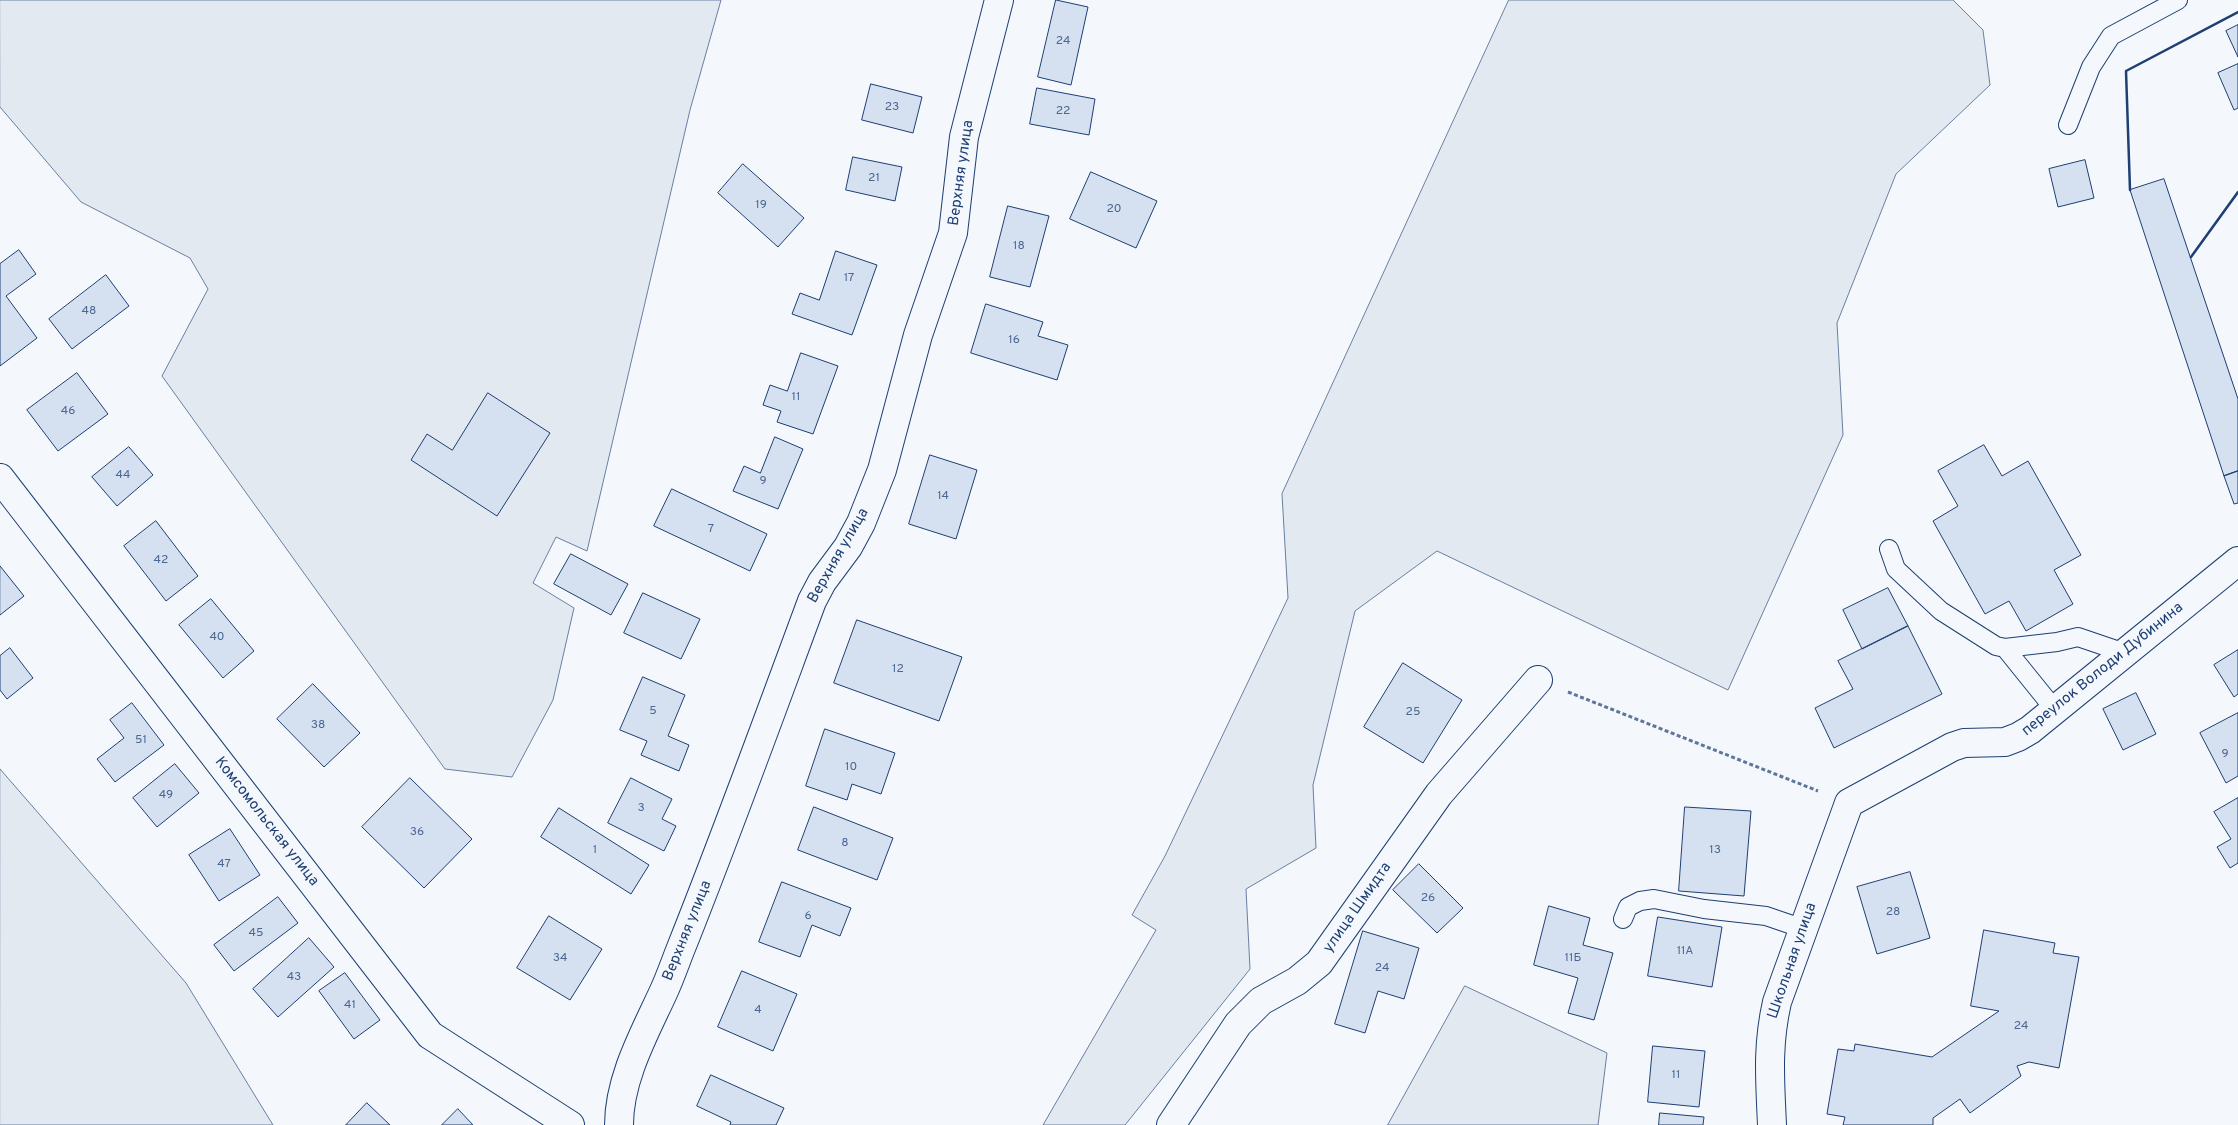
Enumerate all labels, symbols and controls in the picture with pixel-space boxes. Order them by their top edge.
house number: 24 [1056,35,1070,49]
house number: 23 [885,101,899,115]
house number: 22 [1056,105,1070,119]
street label: Верхняя улица [946,119,978,227]
house number: 21 [868,172,880,186]
house number: 19 [755,199,767,213]
house number: 20 [1106,203,1122,217]
house number: 18 [1013,240,1025,254]
house number: 17 [844,272,854,286]
house number: 48 [82,305,96,319]
house number: 16 [1008,334,1020,348]
house number: 11 [792,391,800,405]
house number: 46 [61,405,75,419]
house number: 44 [116,469,130,483]
house number: 9 [759,475,767,489]
house number: 14 [937,490,949,504]
street label: Верхняя улица [805,505,873,607]
house number: 7 [708,523,714,537]
house number: 42 [154,554,168,568]
street label: переулок Володи Дубинина [2019,599,2187,741]
house number: 40 [209,631,225,645]
house number: 12 [892,663,904,677]
house number: 5 [649,705,657,719]
house number: 25 [1406,706,1420,720]
house number: 38 [311,719,325,733]
house number: 51 [135,734,147,748]
house number: 9 [2221,748,2229,762]
street label: Комсомольская улица [210,754,322,890]
house number: 10 [845,761,857,775]
house number: 49 [159,789,173,803]
house number: 3 [637,802,645,816]
house number: 36 [410,826,424,840]
house number: 8 [841,837,849,851]
house number: 1 [593,844,597,858]
house number: 13 [1709,844,1721,858]
house number: 47 [217,858,231,872]
street label: улица Шмидта [1320,859,1396,957]
street label: Верхняя улица [660,878,716,984]
house number: 26 [1421,892,1435,906]
street label: Школьная улица [1765,901,1821,1021]
house number: 28 [1886,906,1900,920]
house number: 6 [804,910,812,924]
house number: 45 [249,927,263,941]
house number: 11А [1677,945,1693,959]
house number: 34 [553,952,567,966]
house number: 11Б [1565,952,1581,966]
house number: 24 [1375,962,1389,976]
house number: 43 [287,971,301,985]
house number: 41 [344,999,356,1013]
house number: 4 [754,1004,762,1018]
house number: 24 [2014,1020,2028,1034]
house number: 11 [1672,1069,1680,1083]

